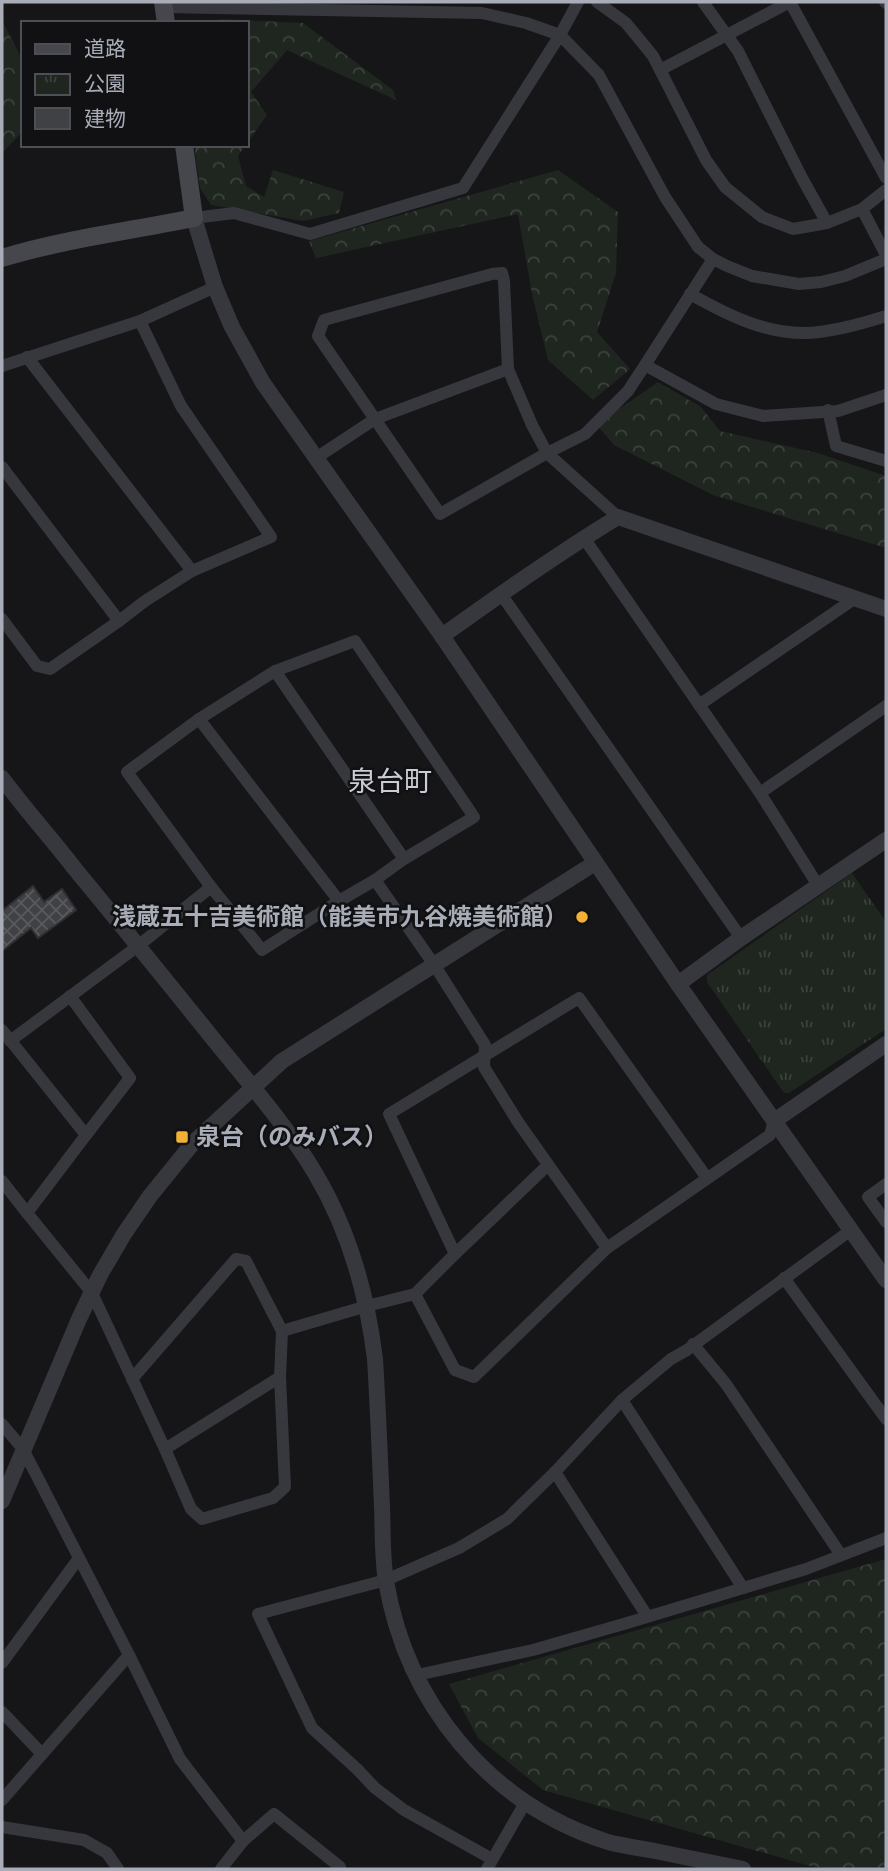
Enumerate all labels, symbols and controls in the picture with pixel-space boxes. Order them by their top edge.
legend [21,21,248,147]
text: 道路 [84,34,126,62]
text: 公園 [84,69,126,97]
text: 建物 [84,104,126,132]
district label: 泉台町 [348,762,432,799]
place label: 浅蔵五十吉美術館（能美市九谷焼美術館） [112,900,568,932]
marker: 浅蔵五十吉美術館（能美市九谷焼美術館） [574,909,590,925]
place label: 泉台（のみバス） [196,1120,388,1152]
marker: 泉台（のみバス） [174,1129,190,1145]

